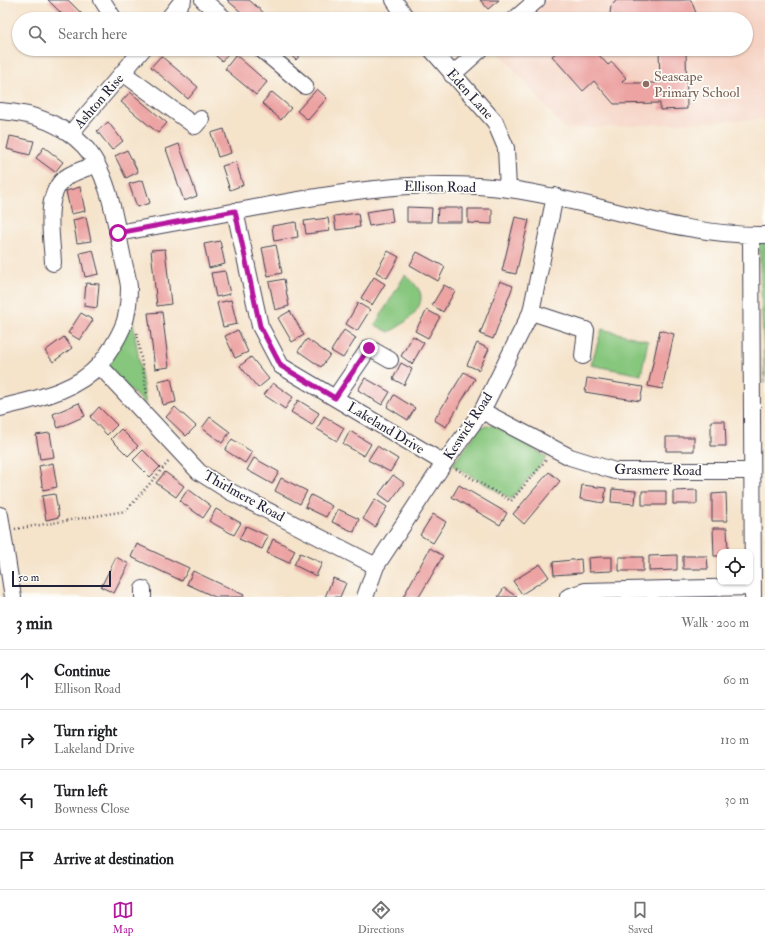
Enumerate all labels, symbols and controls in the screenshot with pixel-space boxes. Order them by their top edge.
search box [12,12,753,56]
icon: search [26,23,48,45]
text: Search here [58,25,127,44]
street label: Eden Lane [443,65,497,123]
place label: Seascape Primary School [654,68,740,102]
street label: Ashton Rise [70,70,127,133]
marker: Seascape Primary School [641,79,651,89]
street label: Ellison Road [404,178,476,196]
route start [109,224,127,242]
route end [360,339,378,357]
street label: Keswick Road [440,389,496,463]
street label: Lakeland Drive [344,398,428,458]
street label: Grasmere Road [614,461,702,479]
street label: Thirlmere Road [200,467,288,525]
map controls [717,549,753,585]
button: locate [717,549,753,585]
scale bar [12,569,111,588]
text: 50 m [18,571,39,584]
text: 3 min [16,613,53,634]
text: Walk · 200 m [681,615,749,631]
text: Continue [54,662,110,681]
icon: ahead [16,669,38,691]
text: 60 m [723,672,749,688]
text: Ellison Road [54,681,121,697]
text: Turn right [54,722,117,741]
icon: right [16,729,38,751]
text: 110 m [720,732,749,748]
text: Lakeland Drive [54,741,134,757]
text: Turn left [54,782,108,801]
icon: left [16,789,38,811]
text: 30 m [725,792,749,808]
text: Bowness Close [54,801,129,817]
icon: arrive [16,849,38,871]
text: Arrive at destination [54,850,174,869]
tab: Map [112,899,134,936]
tab: Directions [358,899,404,936]
tab: Saved [628,899,653,936]

